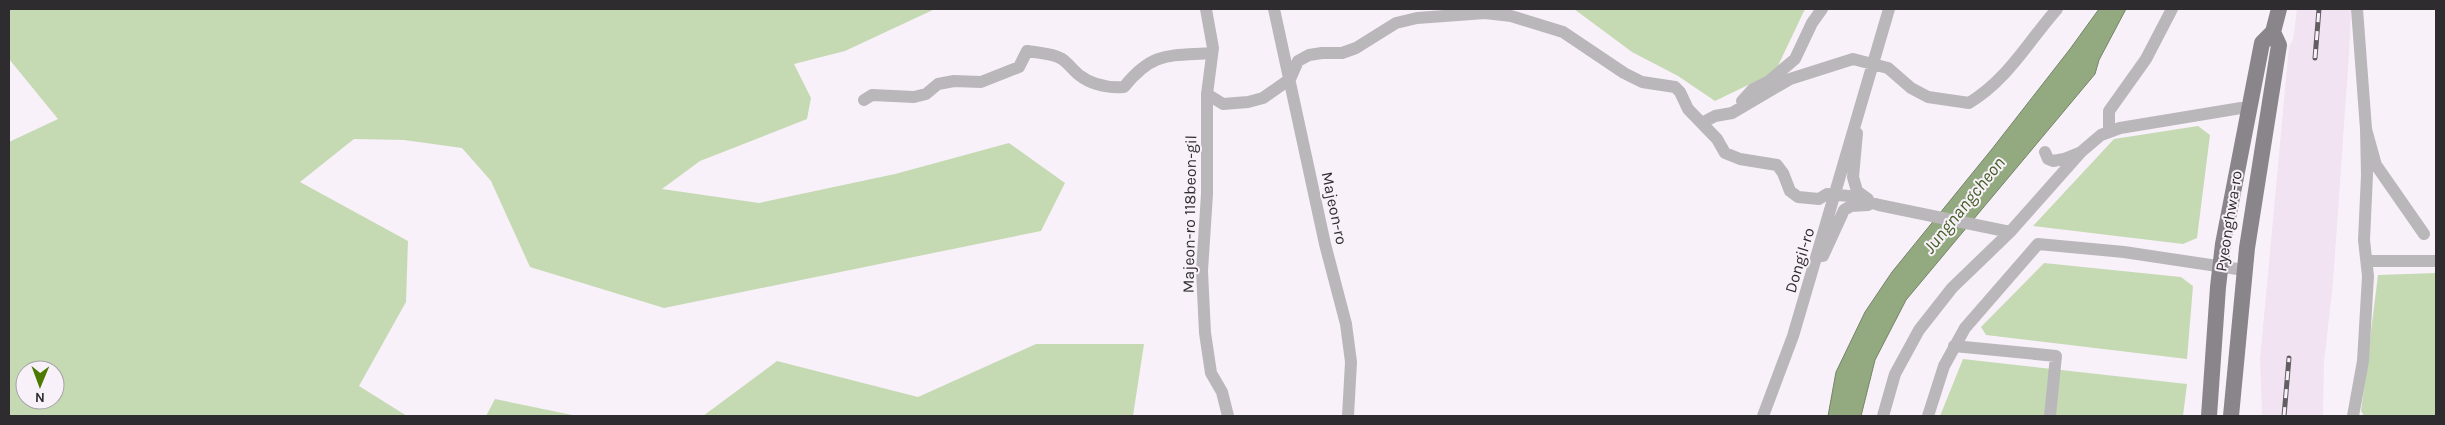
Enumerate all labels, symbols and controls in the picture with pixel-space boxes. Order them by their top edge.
street label: Majeon-ro 118beon-gil [1179,135,1200,293]
water label: Jungnangcheon [1918,152,2010,258]
street label: Pyeonghwa-ro [2211,169,2246,273]
street label: Majeon-ro [1318,170,1352,246]
street label: Dongil-ro [1781,225,1818,295]
north arrow [15,360,65,410]
text: N [35,389,45,406]

